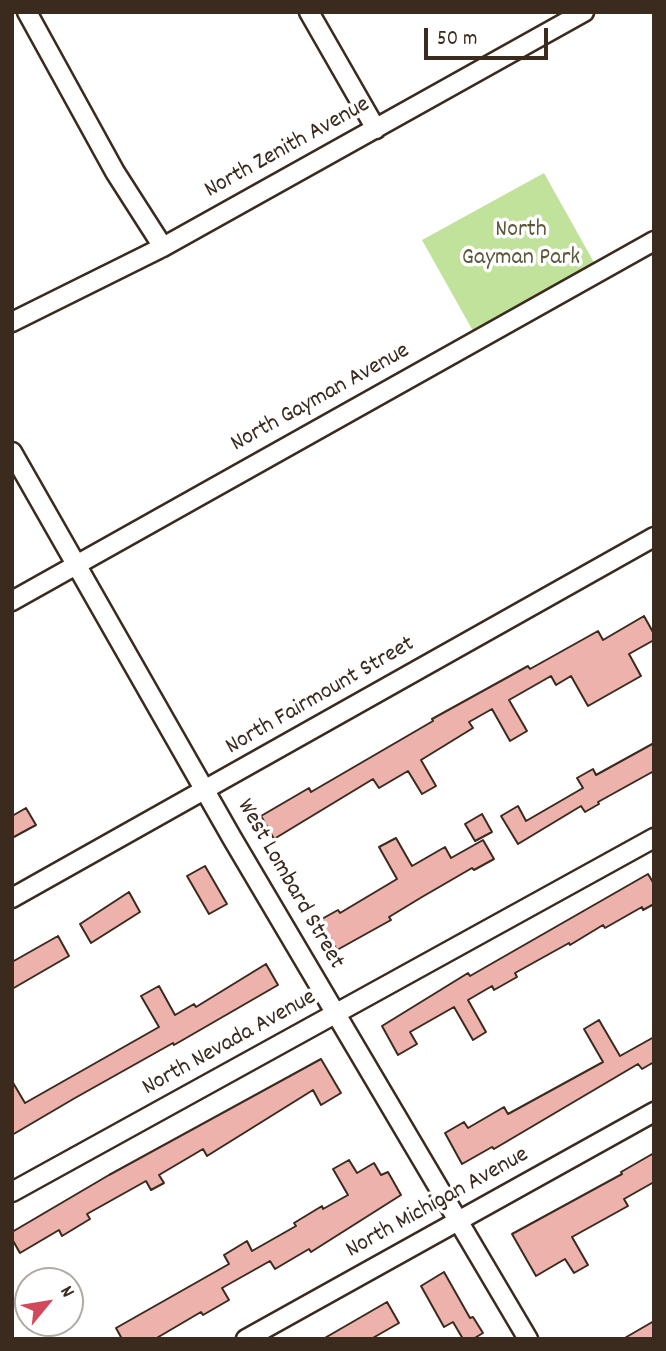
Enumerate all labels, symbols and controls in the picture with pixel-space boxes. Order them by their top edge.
scale bar [428,14,552,58]
text: 50 m [437,25,477,55]
street label: North Zenith Avenue [200,92,376,206]
park label: North Gayman Park [462,218,580,274]
street label: North Gayman Avenue [227,338,415,460]
street label: North Fairmount Street [221,631,421,763]
street label: West Lombard Street [229,795,349,975]
street label: North Nevada Avenue [138,984,322,1104]
street label: North Michigan Avenue [342,1142,534,1266]
north arrow [14,1267,84,1337]
text: N [52,1281,80,1303]

